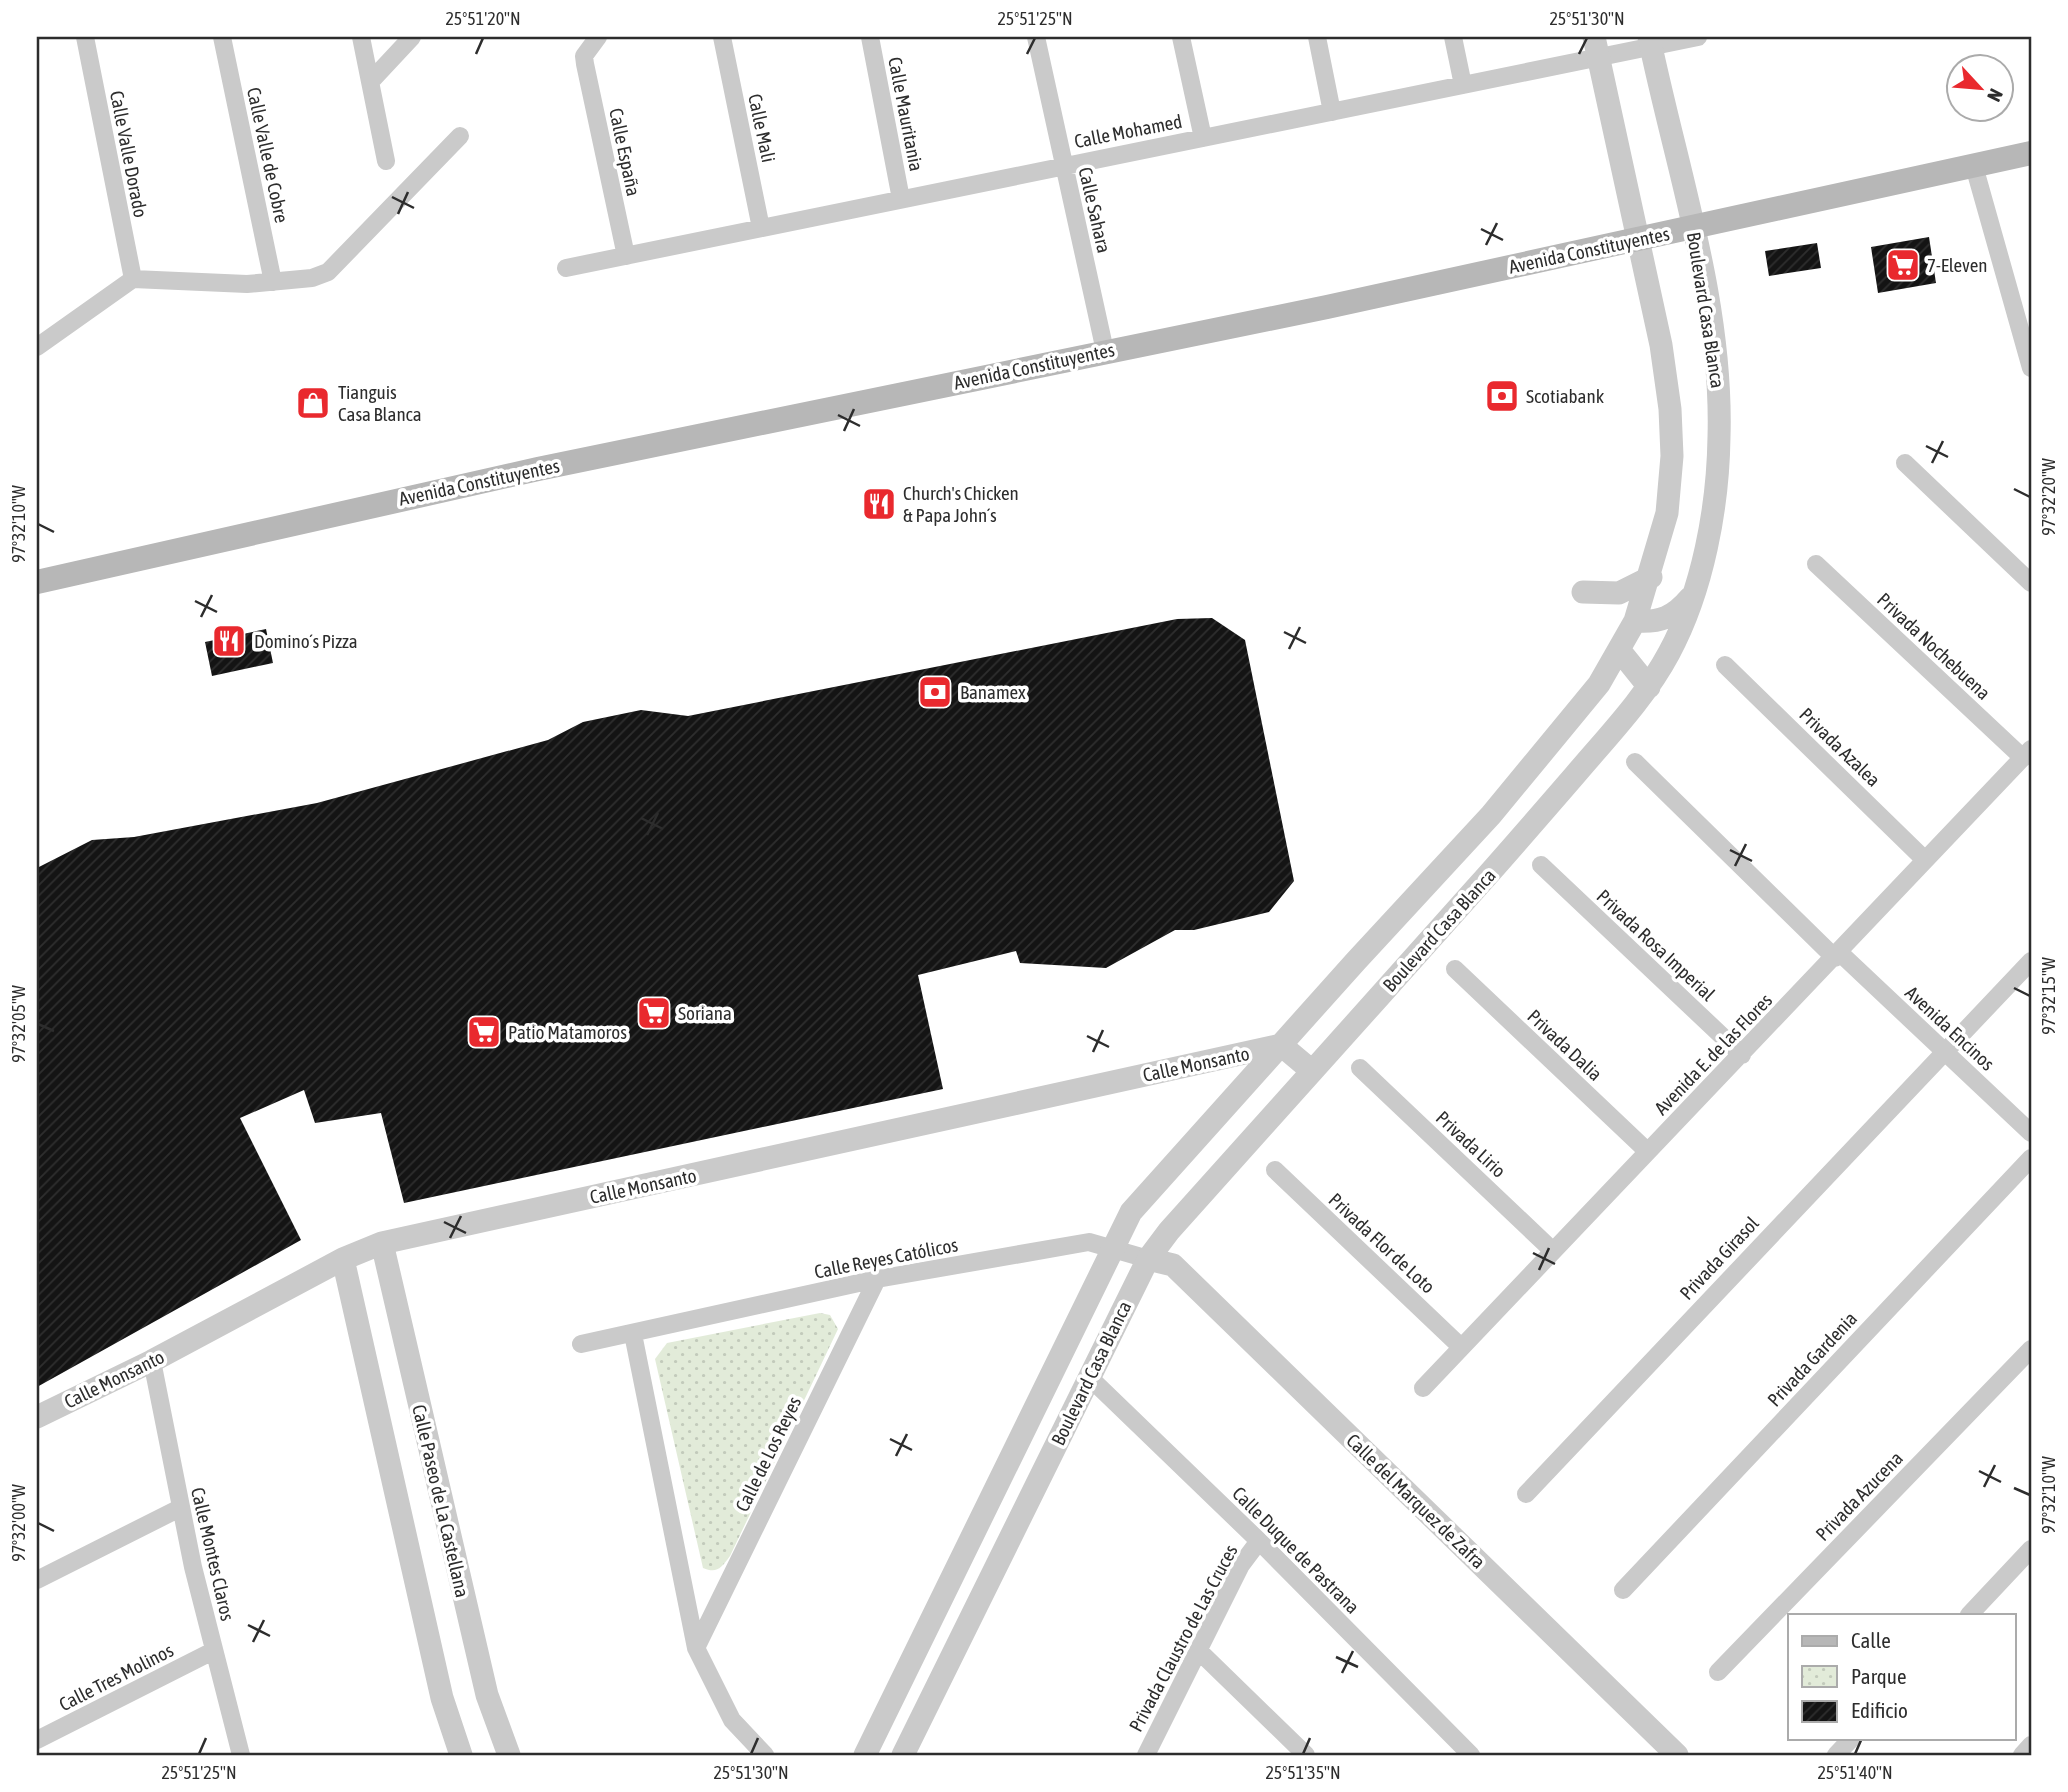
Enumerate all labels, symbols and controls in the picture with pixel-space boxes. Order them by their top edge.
text: 25°51'20"N [445,8,521,29]
text: 25°51'25"N [997,8,1073,29]
text: 25°51'30"N [1549,8,1625,29]
north arrow [1946,52,2016,122]
street label: Calle Mauritania [884,55,928,173]
street label: Calle Valle de Cobre [243,85,293,225]
text: N [1983,86,2008,105]
street label: Calle Valle Dorado [106,89,152,219]
street label: Calle Mali [744,92,780,164]
street label: Calle España [605,106,645,198]
street label: Calle Mohamed [1072,110,1184,152]
street label: Calle Sahara [1074,165,1116,255]
street label: Avenida Constituyentes [1507,222,1672,278]
street label: Boulevard Casa Blanca [1683,230,1729,390]
supermarket icon: 7-Eleven [1884,246,1922,284]
place label: 7-Eleven [1927,254,1988,276]
street label: Avenida Constituyentes [952,338,1117,394]
bank icon: Scotiabank [1483,377,1521,415]
place label: Tianguis Casa Blanca [338,381,422,425]
shop icon: Tianguis Casa Blanca [294,384,332,422]
place label: Scotiabank [1526,385,1605,407]
street label: Avenida Constituyentes [397,454,562,510]
text: 97°32'20"W [2038,458,2059,536]
place label: Church's Chicken & Papa John´s [903,482,1019,526]
text: 97°32'10"W [8,485,29,563]
restaurant icon: Church's Chicken & Papa John´s [860,485,898,523]
street label: Privada Nochebuena [1873,588,1995,704]
restaurant icon: Domino´s Pizza [210,622,248,660]
place label: Domino´s Pizza [254,630,358,652]
bank icon: Banamex [916,673,954,711]
place label: Banamex [960,681,1026,703]
street label: Privada Azalea [1795,703,1885,791]
street label: Boulevard Casa Blanca [1378,864,1500,996]
street label: Privada Rosa Imperial [1593,885,1719,1005]
text: 97°32'15"W [2038,957,2059,1035]
street label: Avenida Encinos [1901,981,1999,1075]
text: 97°32'05"W [8,985,29,1063]
street label: Avenida E. de las Flores [1650,989,1777,1119]
supermarket icon: Soriana [635,994,673,1032]
place label: Soriana [678,1002,732,1024]
street label: Privada Dalia [1523,1005,1607,1085]
supermarket icon: Patio Matamoros [465,1013,503,1051]
place label: Patio Matamoros [508,1021,627,1043]
street label: Calle Monsanto [1141,1042,1251,1086]
street label: Privada Lirio [1432,1106,1510,1182]
street label: Calle Monsanto [588,1164,698,1208]
street label: Privada Flor de Loto [1325,1188,1439,1298]
street label: Privada Girasol [1675,1212,1763,1304]
street label: Calle Reyes Católicos [812,1233,960,1283]
street label: Boulevard Casa Blanca [1047,1297,1135,1449]
street label: Privada Gardenia [1763,1307,1861,1411]
street label: Calle Monsanto [60,1345,168,1413]
street label: Calle de Los Reyes [731,1393,805,1515]
street label: Calle Paseo de La Castellana [408,1403,474,1599]
street label: Calle del Marquez de Zafra [1342,1429,1490,1573]
street label: Privada Azucena [1811,1447,1907,1545]
text: 97°32'10"W [2038,1456,2059,1534]
street label: Calle Duque de Pastrana [1228,1482,1364,1618]
text: 97°32'00"W [8,1484,29,1562]
street label: Calle Montes Claros [187,1485,239,1623]
street label: Privada Claustro de Las Cruces [1124,1541,1242,1735]
legend [1788,1614,2016,1740]
text: Calle [1851,1628,1891,1652]
street label: Calle Tres Molinos [55,1639,177,1715]
text: Parque [1851,1664,1906,1688]
text: Edificio [1851,1698,1908,1722]
text: 25°51'25"N [161,1762,237,1783]
text: 25°51'30"N [713,1762,789,1783]
text: 25°51'35"N [1265,1762,1341,1783]
text: 25°51'40"N [1817,1762,1893,1783]

